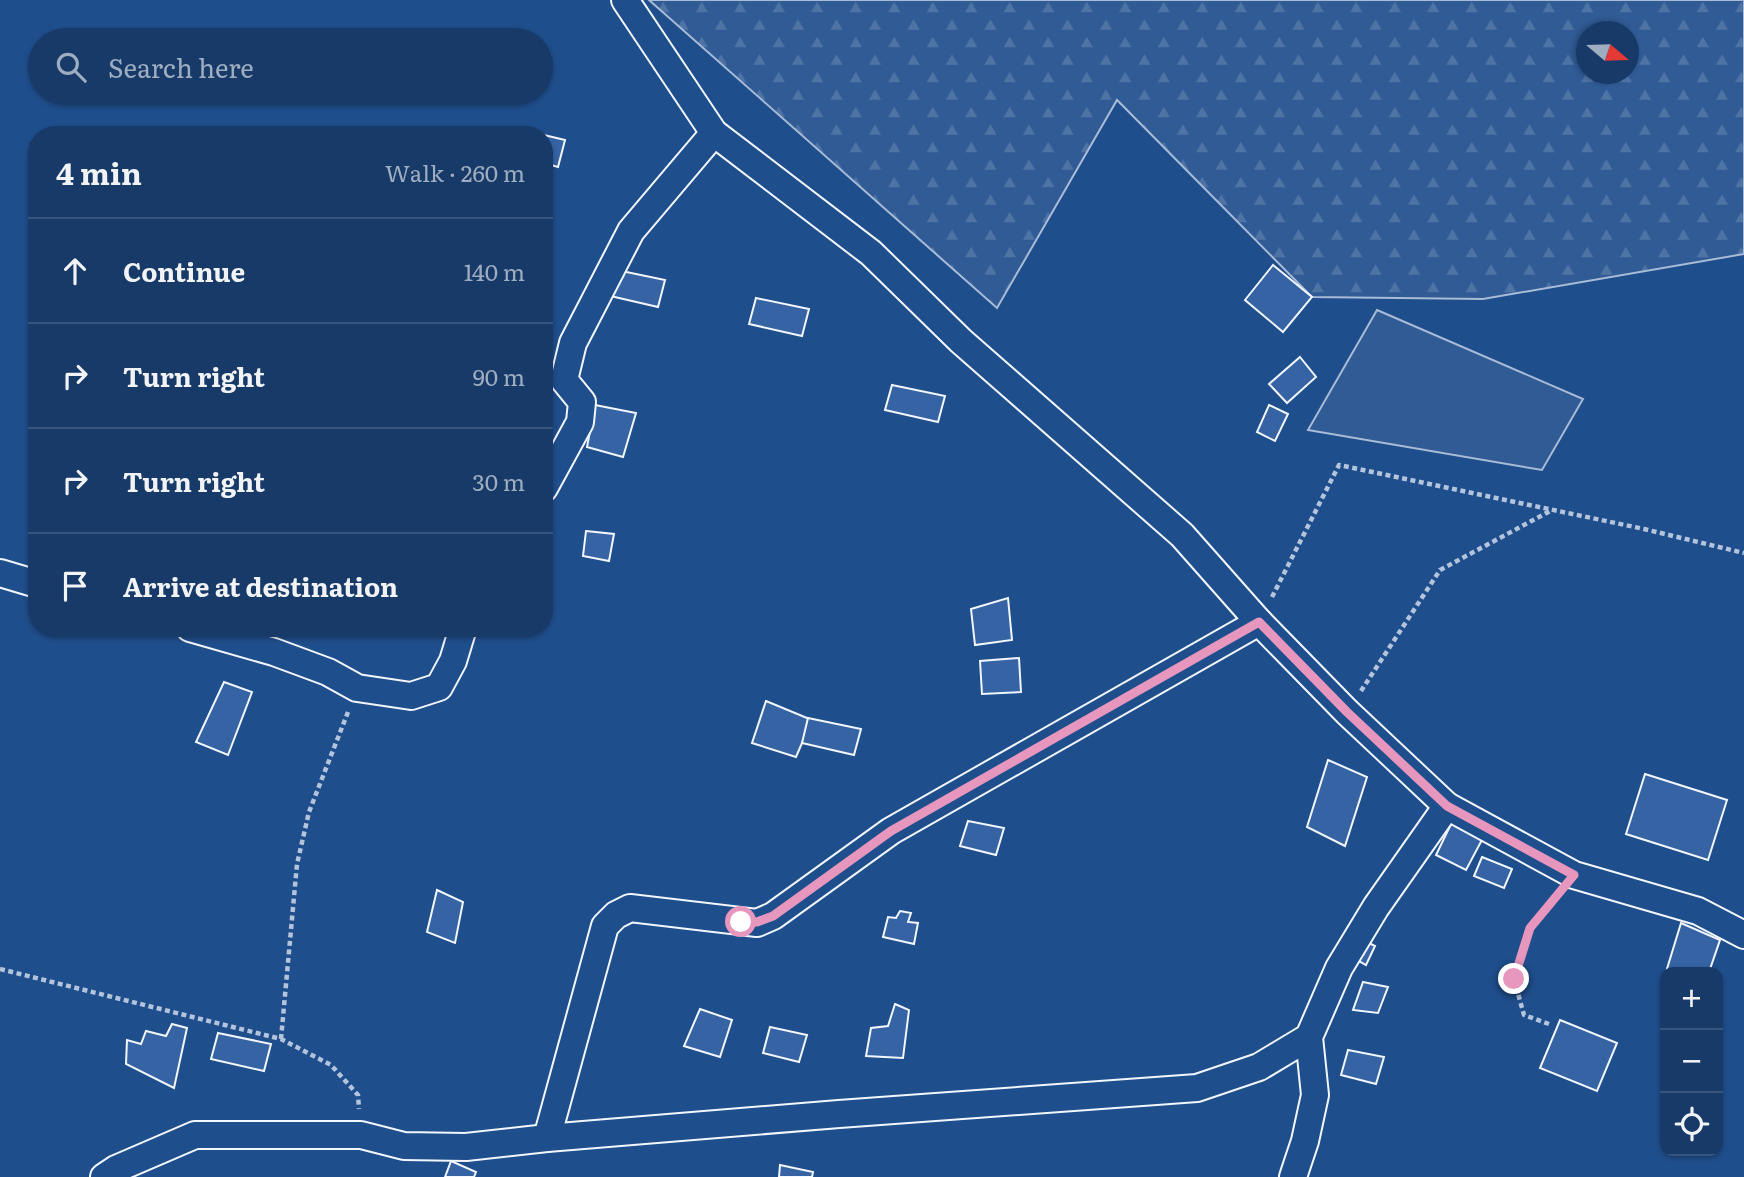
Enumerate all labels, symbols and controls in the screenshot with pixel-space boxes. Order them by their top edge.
north arrow [1576,21,1639,84]
search box [28,28,553,105]
text: Search here [108,47,254,86]
icon: search [52,48,90,86]
text: 4 min [56,150,142,194]
text: Walk · 260 m [385,155,525,189]
text: Continue [123,251,245,290]
icon: ahead [56,252,94,290]
text: 140 m [464,254,525,288]
text: Turn right [123,356,265,395]
icon: right [56,357,94,395]
text: 90 m [473,359,525,393]
text: Turn right [123,461,265,500]
icon: right [56,462,94,500]
text: 30 m [472,464,525,498]
text: Arrive at destination [123,566,398,605]
icon: arrive [56,567,94,605]
route start [725,906,756,937]
route end [1498,963,1529,994]
map controls [1660,967,1723,1156]
button: + [1660,967,1723,1030]
button: − [1660,1030,1723,1093]
button: locate [1660,1093,1723,1156]

